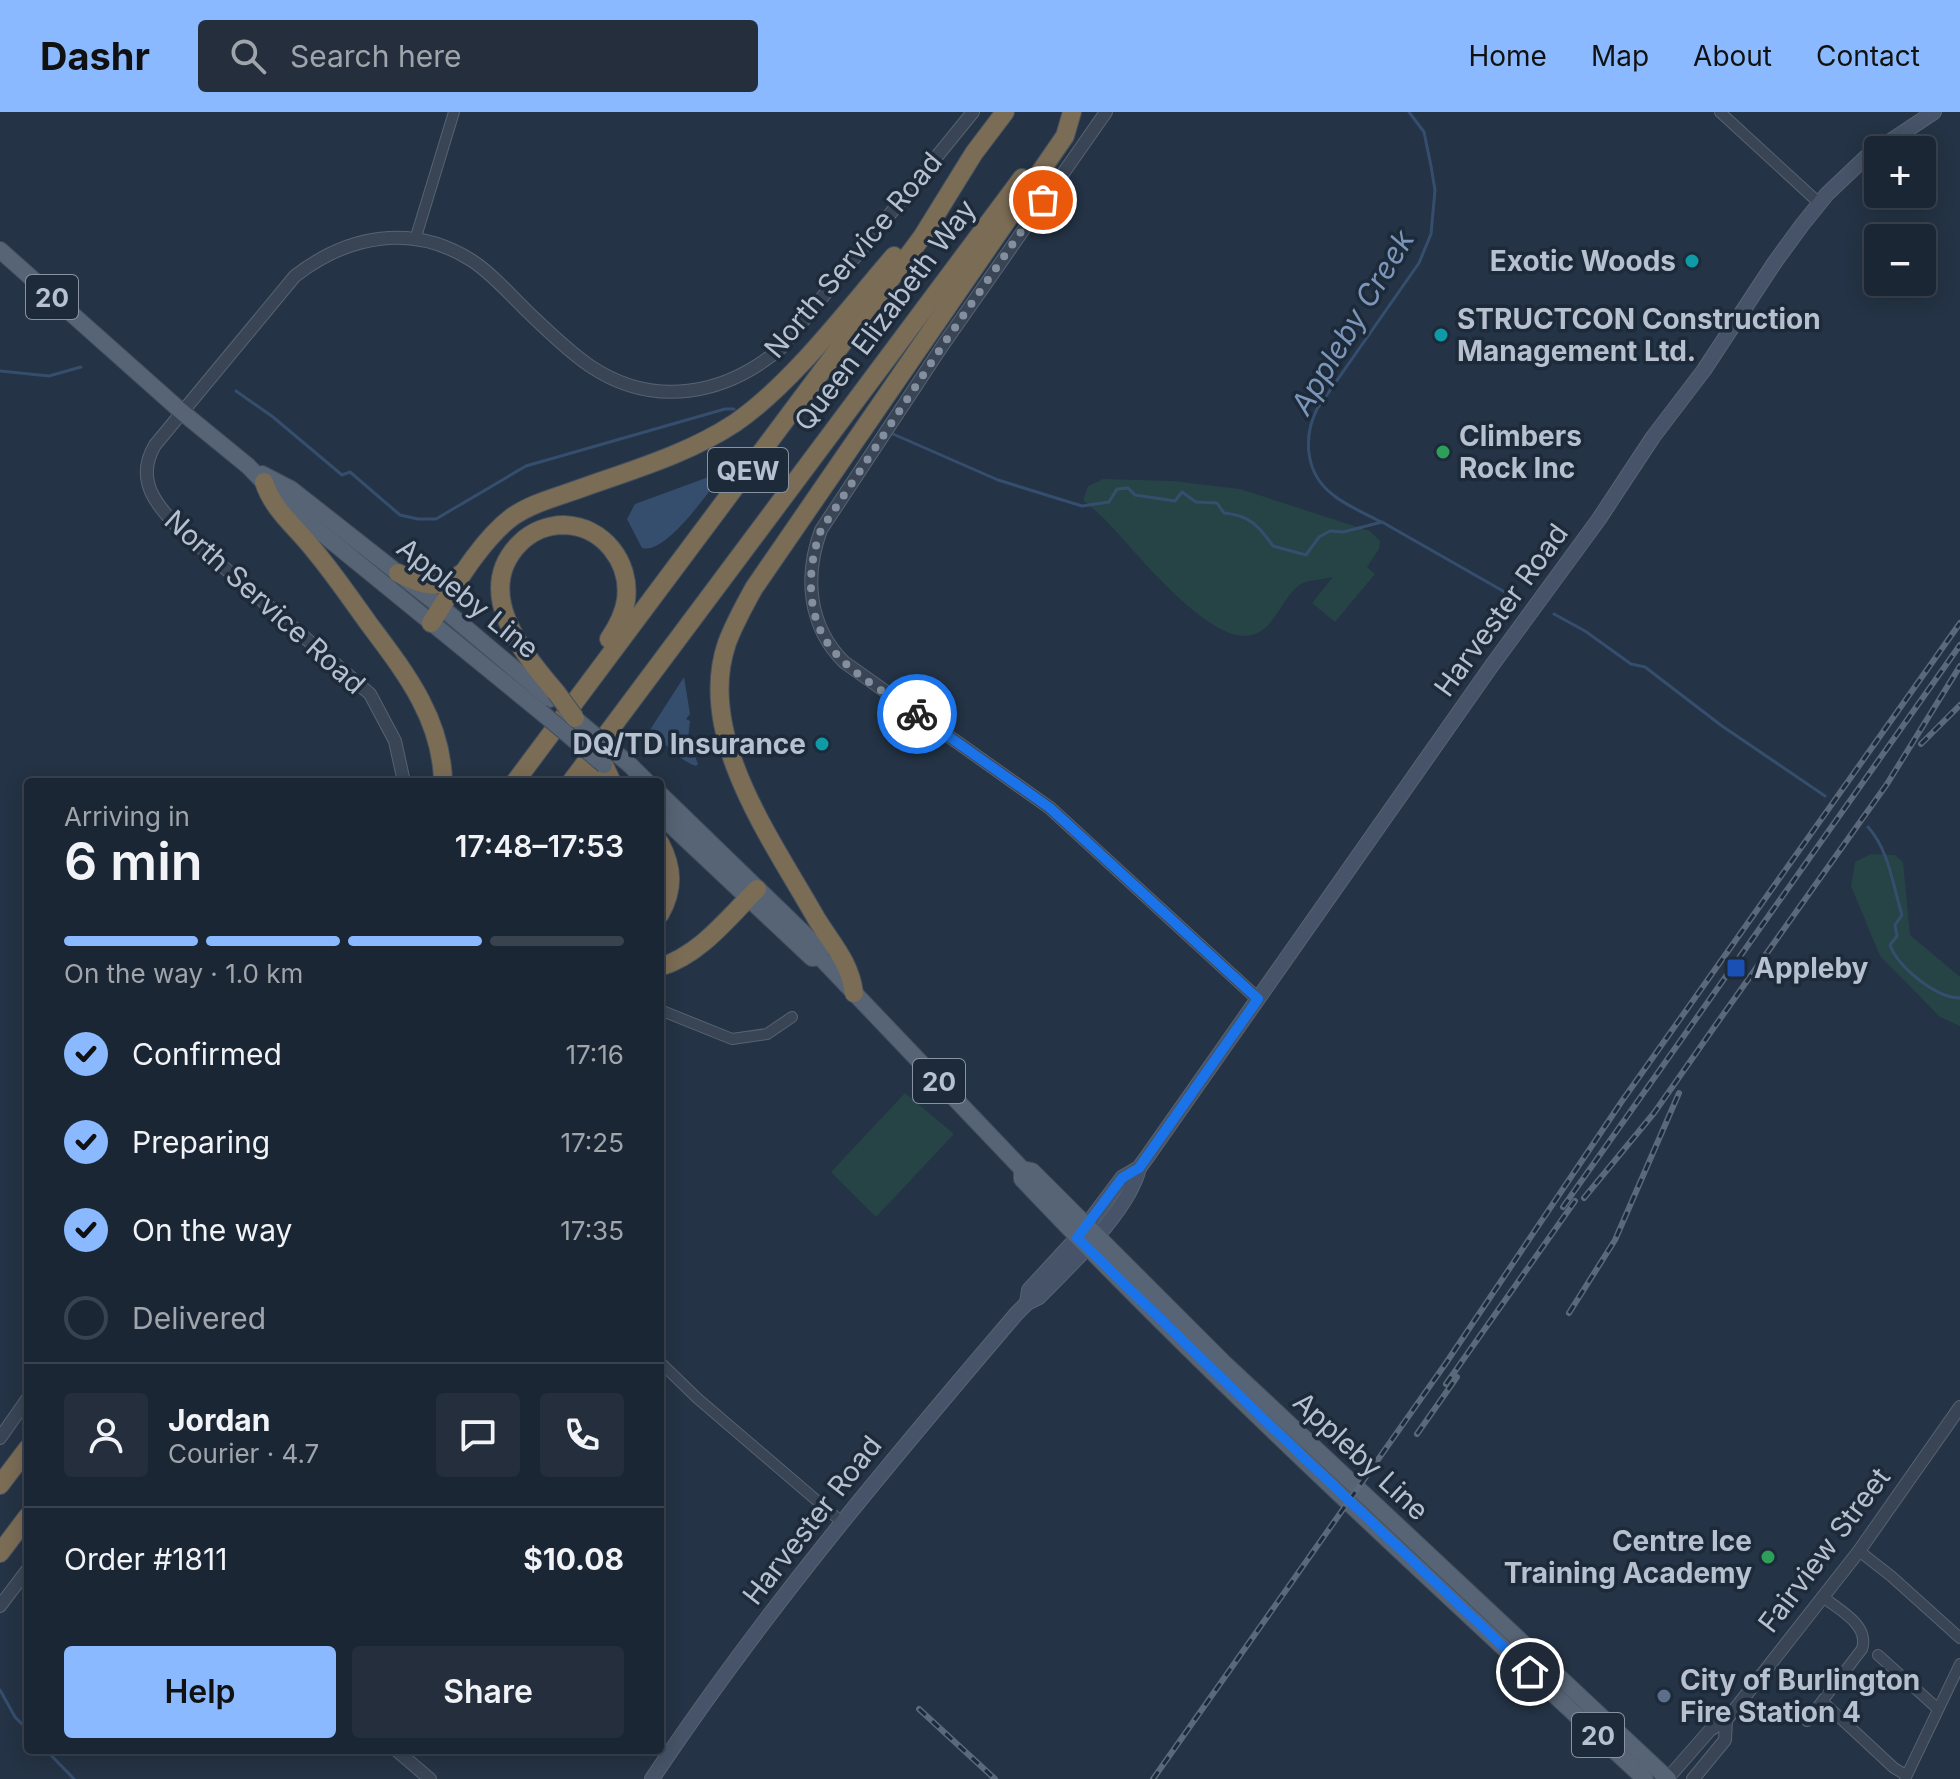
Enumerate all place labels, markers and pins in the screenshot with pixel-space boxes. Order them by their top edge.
pin [1009,166,1077,234]
place label: Exotic Woods [1490,244,1676,278]
marker: Exotic Woods [1683,252,1701,270]
place label: STRUCTCON Construction Management Ltd. [1457,302,1821,368]
marker: STRUCTCON Construction Management Ltd. [1432,326,1450,344]
place label: Climbers Rock Inc [1459,419,1582,485]
marker: Climbers Rock Inc [1434,443,1452,461]
place label: DQ/TD Insurance [572,727,806,761]
marker: DQ/TD Insurance [813,735,831,753]
place label: Appleby [1754,951,1869,985]
marker: Appleby [1725,957,1747,979]
place label: Centre Ice Training Academy [1504,1524,1752,1590]
marker: Centre Ice Training Academy [1759,1548,1777,1566]
pin [1496,1638,1564,1706]
place label: City of Burlington Fire Station 4 [1680,1663,1920,1729]
marker: City of Burlington Fire Station 4 [1655,1687,1673,1705]

